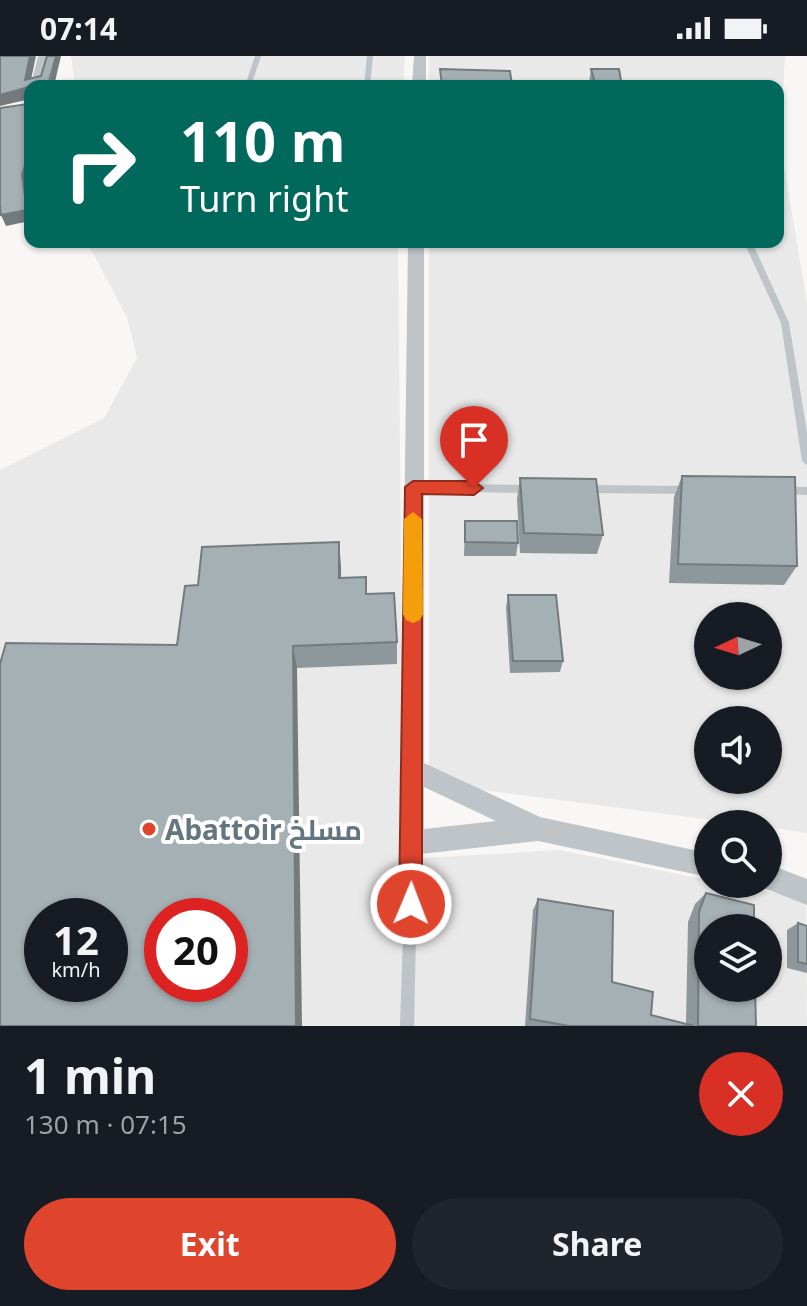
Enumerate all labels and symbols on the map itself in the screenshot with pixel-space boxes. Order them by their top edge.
pin [440,406,508,488]
north arrow [694,602,782,690]
place label: Abattoir مسلخ [165,810,362,849]
marker: Abattoir مسلخ [140,820,158,838]
position arrow [369,862,453,946]
speed limit sign: 20 [144,898,248,1002]

